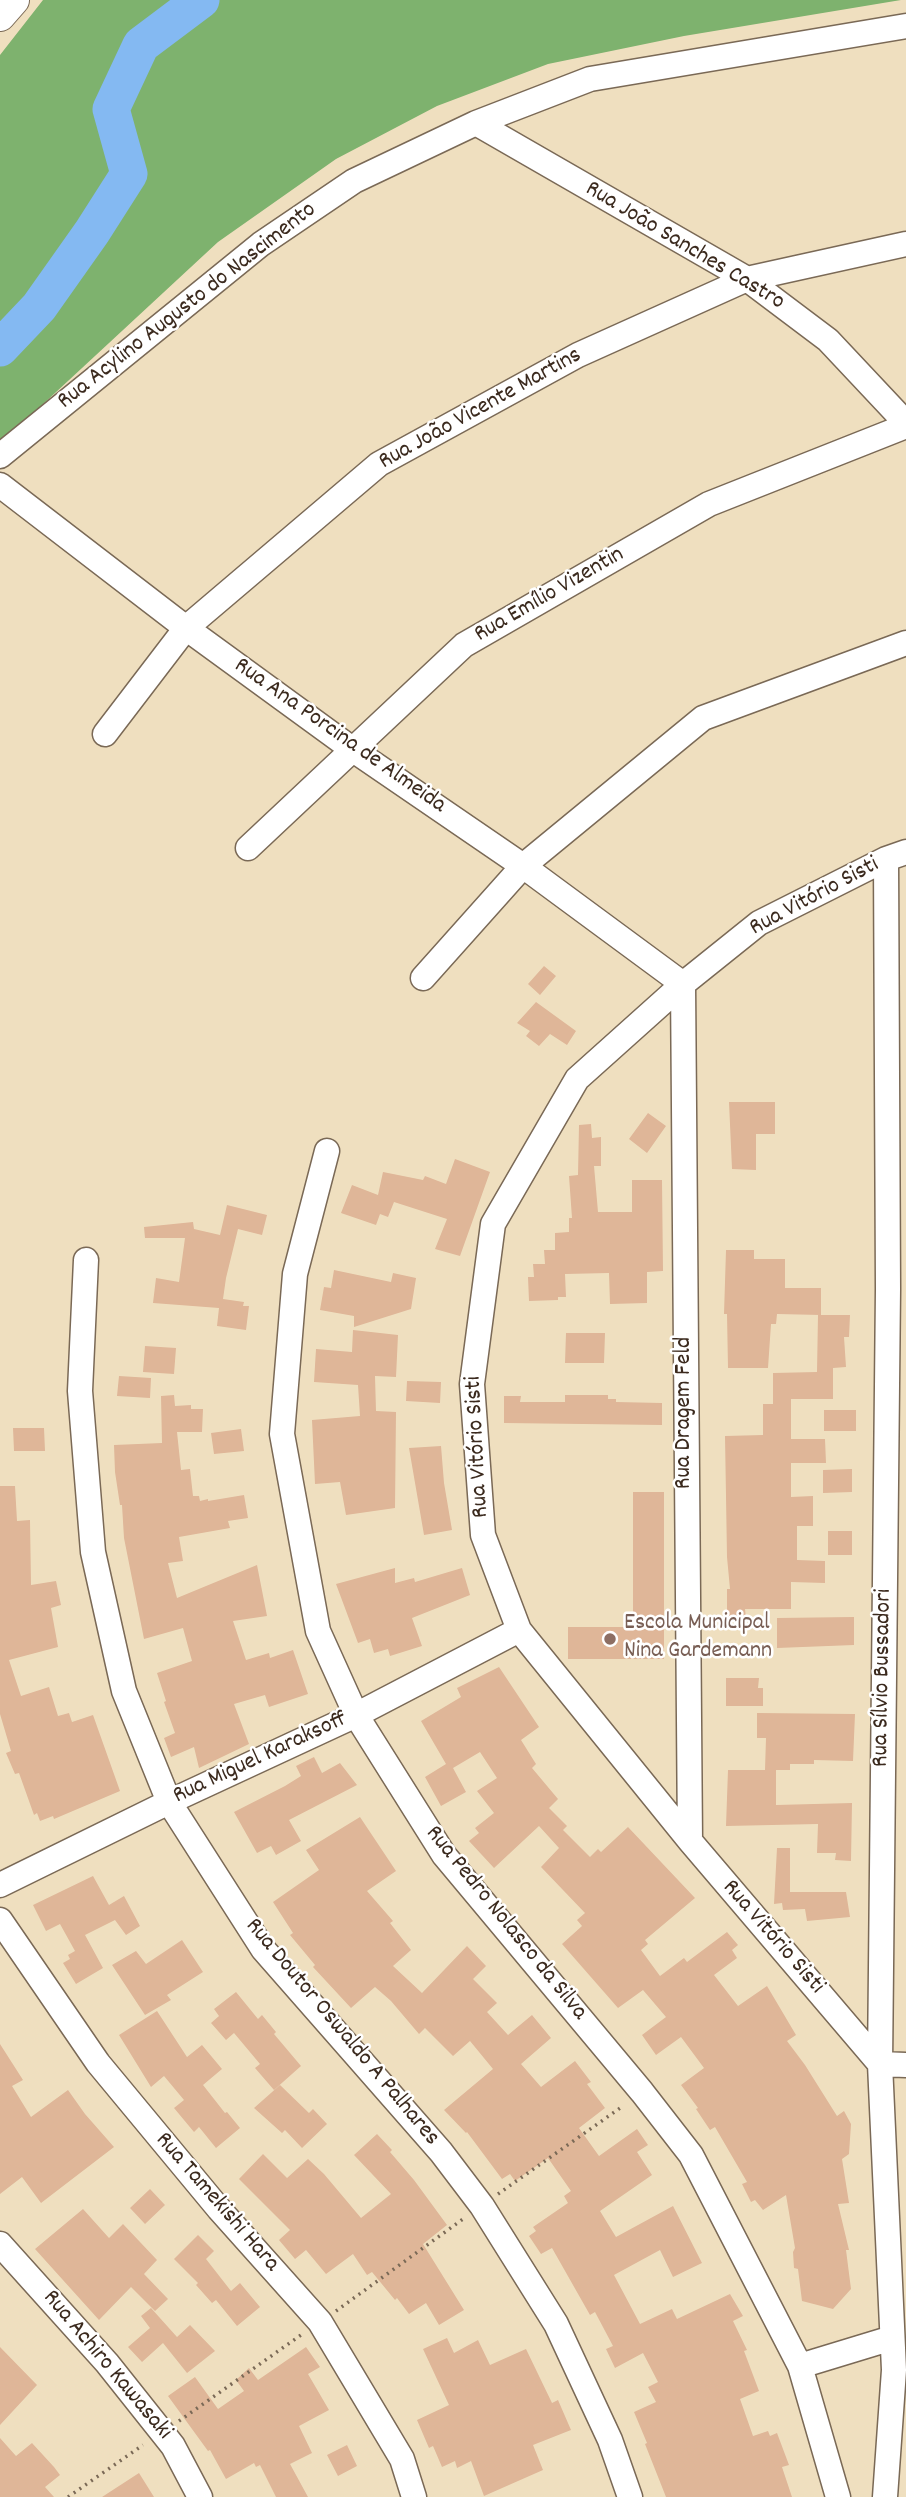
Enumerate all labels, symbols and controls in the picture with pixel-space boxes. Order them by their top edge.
street label: Rua João Sanches Castro [579,176,789,318]
street label: Rua Acylino Augusto do Nascimento [53,197,323,417]
street label: Rua João Vicente Martins [375,342,587,478]
street label: Rua Emílio Vizentin [470,542,630,650]
street label: Rua Ana Porcina de Almeida [227,653,451,821]
street label: Rua Vitório Sisti [746,852,884,944]
street label: Rua Dragem Feld [672,1337,700,1489]
street label: Rua Vitório Sisti [461,1375,497,1519]
street label: Rua Sílvio Bussadori [868,1589,900,1767]
place label: Escola Municipal Nina Gardemann [624,1611,772,1667]
marker: Escola Municipal Nina Gardemann [602,1631,618,1647]
street label: Rua Miguel Karaksoff [169,1706,353,1812]
street label: Rua Pedro Nolasco da Silva [418,1821,592,2027]
street label: Rua Vitório Sisti [715,1875,829,2001]
street label: Rua Doutor Oswaldo A Palhares [237,1913,445,2153]
street label: Rua Tamekishi Hara [148,2127,284,2279]
street label: Rua Achiro Kawasaki [35,2285,177,2447]

